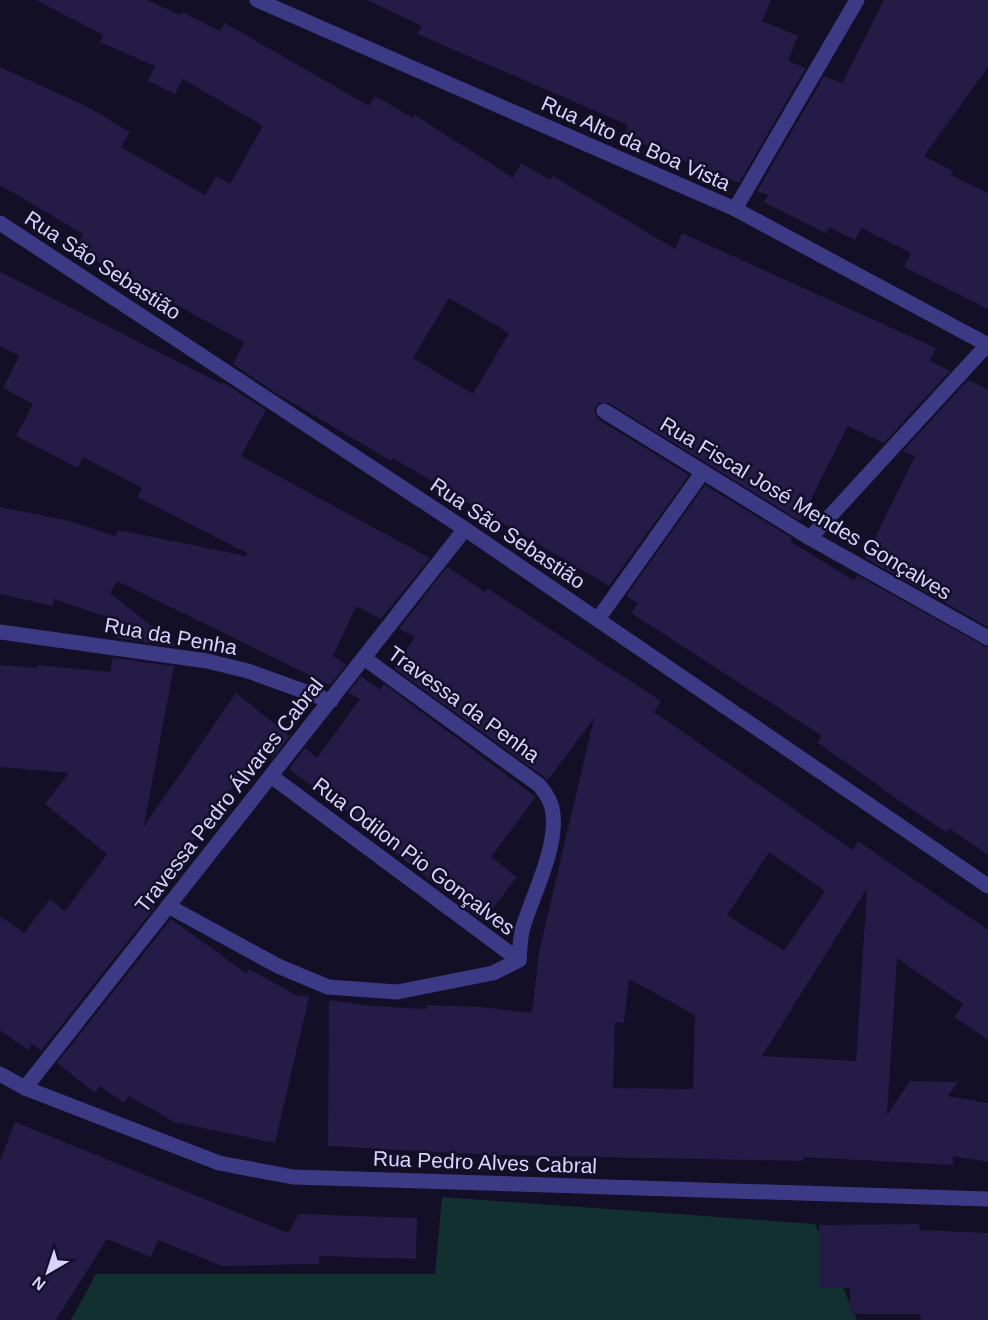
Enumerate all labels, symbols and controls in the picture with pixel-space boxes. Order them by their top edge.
street label: Rua Alto da Boa Vista [538,91,734,195]
street label: Rua São Sebastião [21,206,185,324]
street label: Rua Fiscal José Mendes Gonçalves [657,412,955,604]
street label: Rua São Sebastião [427,473,589,593]
street label: Rua da Penha [103,613,239,659]
street label: Travessa da Penha [384,641,544,767]
street label: Travessa Pedro Álvares Cabral [130,673,328,917]
street label: Rua Odilon Pio Gonçalves [309,773,519,939]
street label: Rua Pedro Alves Cabral [373,1147,597,1177]
north arrow [18,1242,78,1302]
text: N [29,1273,49,1294]

